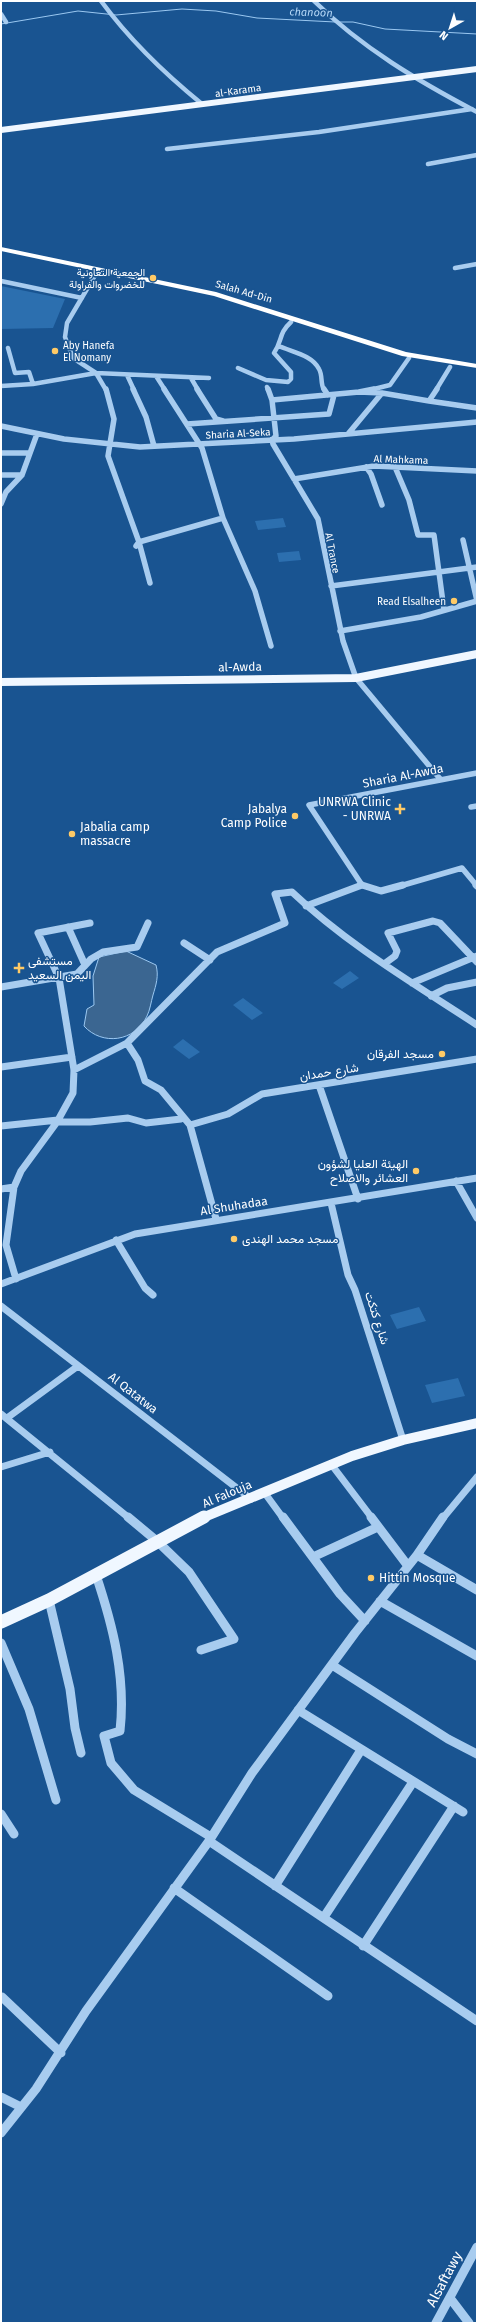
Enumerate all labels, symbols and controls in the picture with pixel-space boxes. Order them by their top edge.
water label: chanoon [289,5,333,20]
north arrow [430,8,470,48]
text: N [437,28,451,43]
street label: al-Karama [214,82,262,100]
place label: الجمعية التعاونية للخضروات والفراولة [69,267,145,291]
marker: الجمعية التعاونية للخضروات والفراولة [148,273,158,283]
street label: Salah Ad-Din [214,278,273,306]
place label: Aby Hanefa El Nomany [63,340,114,364]
marker: Aby Hanefa El Nomany [50,346,60,356]
street label: Sharia Al-Seka [205,426,271,442]
street label: Al Mahkama [373,453,429,467]
street label: Al Trance [322,532,342,574]
place label: Read Elsalheen [377,596,446,608]
marker: Read Elsalheen [449,596,459,606]
street label: al-Awda [218,660,262,674]
street label: Sharia Al-Awda [361,761,445,791]
place label: UNRWA Clinic - UNRWA [318,795,391,823]
place label: Jabalya Camp Police [221,802,287,830]
marker: UNRWA Clinic - UNRWA [394,803,406,815]
marker: Jabalya Camp Police [290,811,300,821]
place label: Jabalia camp massacre [80,820,150,848]
marker: Jabalia camp massacre [67,829,77,839]
place label: مستشفى اليمن السعيد [28,954,91,983]
marker: مستشفى اليمن السعيد [13,962,25,974]
place label: مسجد الفرقان [367,1047,434,1062]
marker: مسجد الفرقان [437,1049,447,1059]
street label: شارع حمدان [299,1060,360,1086]
place label: الهيئة العليا لشؤون العشائر والاصلاح [318,1157,408,1187]
marker: الهيئة العليا لشؤون العشائر والاصلاح [411,1166,421,1176]
street label: Al Shuhadaa [199,1194,269,1218]
place label: مسجد محمد الهندى [242,1232,338,1247]
marker: مسجد محمد الهندى [229,1234,239,1244]
street label: شارع كتكت [360,1290,392,1347]
street label: Al Qatatwa [106,1370,160,1416]
street label: Al Falouja [200,1477,254,1511]
place label: Hittin Mosque [379,1571,455,1585]
marker: Hittin Mosque [366,1573,376,1583]
street label: Alsaftawy [423,2249,466,2310]

